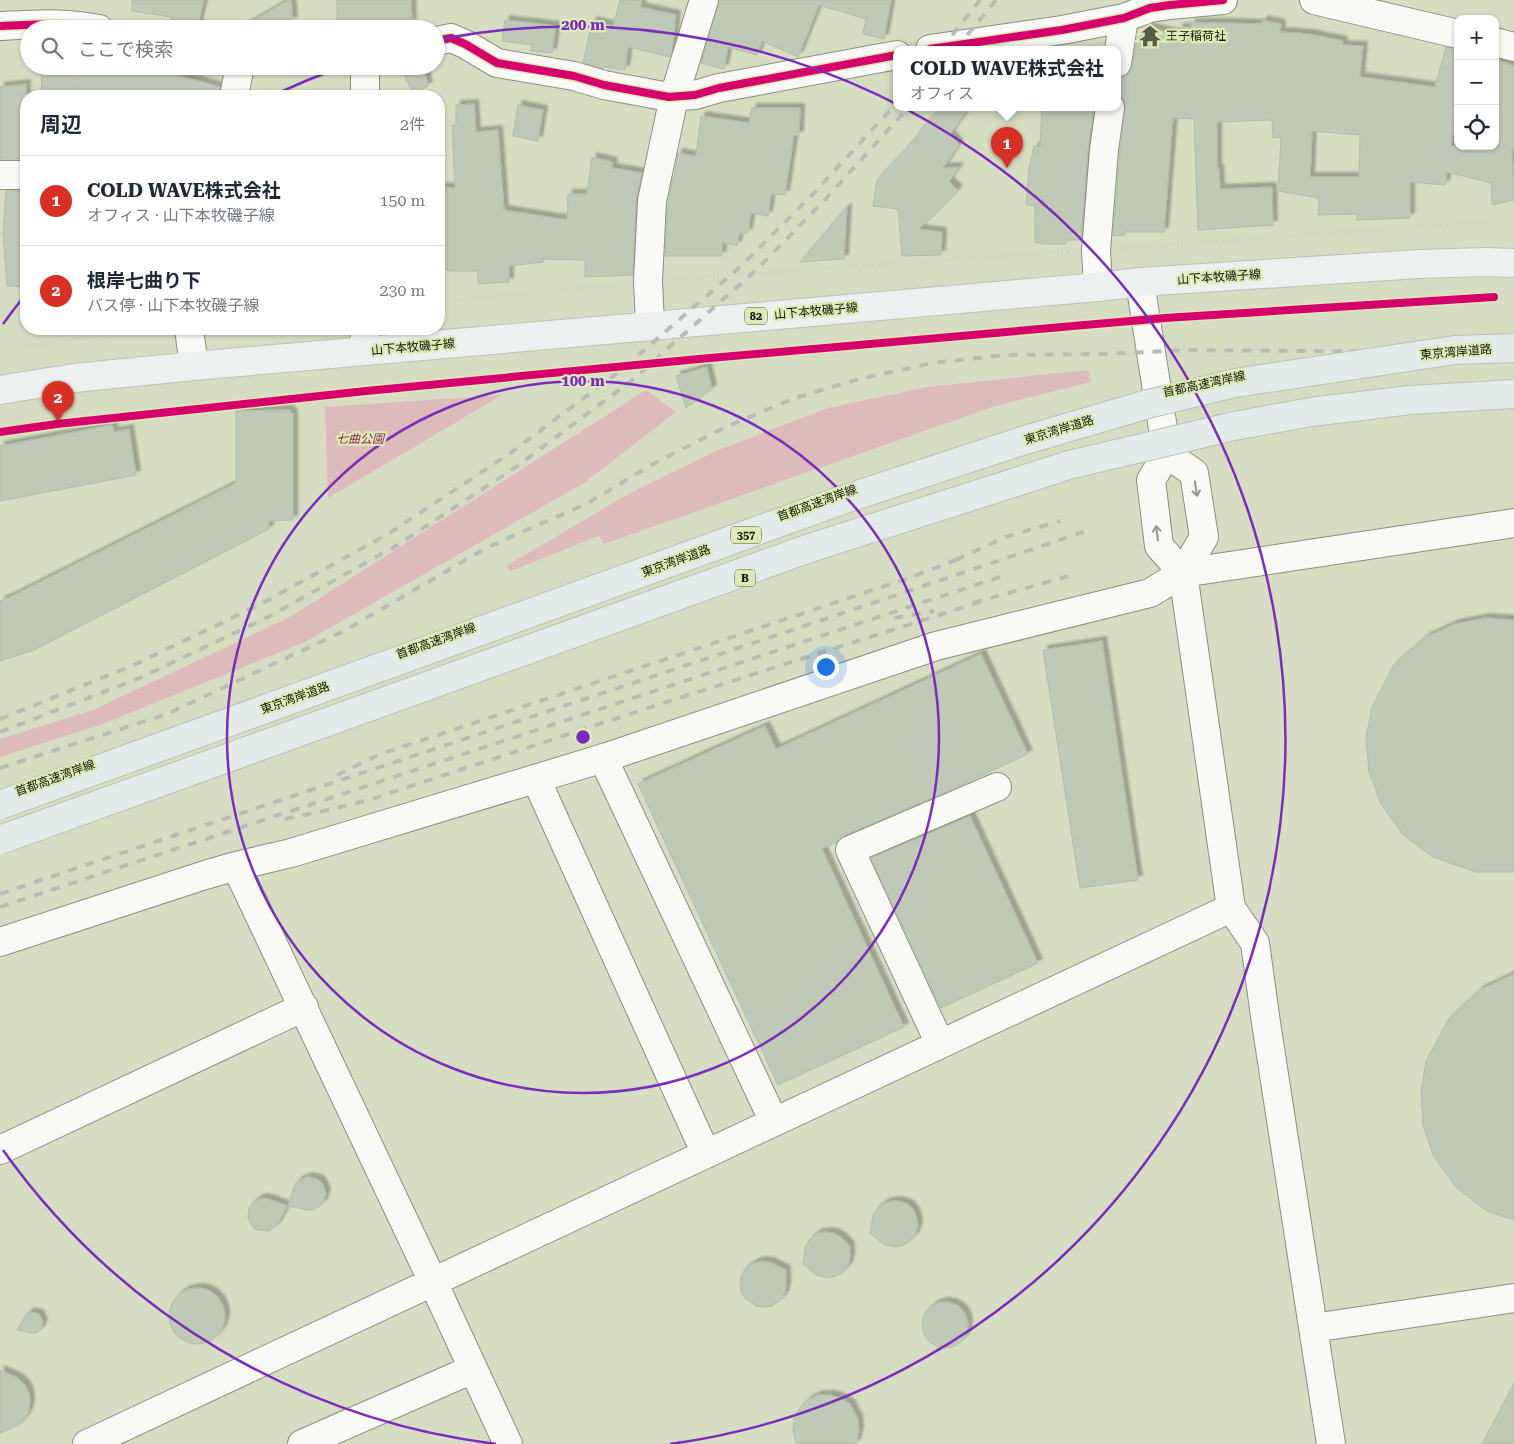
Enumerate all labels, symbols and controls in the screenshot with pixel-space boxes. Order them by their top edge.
map controls [1454,15,1499,150]
button: + [1454,15,1499,60]
text: 200 m [561,16,605,34]
search box [20,20,445,75]
temple icon: 王子稲荷社 [1137,23,1163,49]
place label: 王子稲荷社 [1166,29,1226,43]
icon: search [38,34,66,62]
text: ここで検索 [78,38,173,61]
popup [893,46,1121,111]
text: COLD WAVE株式会社 [910,57,1104,80]
button: − [1454,60,1499,105]
text: オフィス [910,84,974,103]
button: locate [1454,105,1499,150]
text: 周辺 [40,113,82,137]
text: 2件 [400,115,425,134]
pin: 1 [991,127,1023,168]
text: COLD WAVE株式会社 [87,179,281,202]
text: 1 [52,191,60,210]
text: 150 m [379,191,425,210]
text: オフィス · 山下本牧磯子線 [87,206,275,225]
street label: 山下本牧磯子線 [1177,267,1261,287]
text: 根岸七曲り下 [87,269,201,292]
text: 2 [52,281,60,300]
text: 230 m [379,281,425,300]
text: バス停 · 山下本牧磯子線 [87,296,259,315]
street label: 山下本牧磯子線 [774,300,858,322]
road number: 82 [745,308,767,324]
street label: 山下本牧磯子線 [371,336,455,358]
street label: 東京湾岸道路 [1420,342,1492,362]
street label: 首都高速湾岸線 [1161,368,1247,400]
text: 100 m [561,372,605,390]
pin: 2 [42,381,74,422]
street label: 東京湾岸道路 [1023,413,1095,447]
park label: 七曲公園 [336,432,386,446]
one-way arrow [1192,480,1202,496]
street label: 首都高速湾岸線 [775,482,859,524]
one-way arrow [1152,525,1162,541]
road number: 357 [731,526,761,544]
street label: 東京湾岸道路 [640,542,712,580]
road number: B [735,570,755,586]
street label: 首都高速湾岸線 [394,620,478,662]
your location [813,654,839,680]
street label: 東京湾岸道路 [259,679,331,717]
centre of rings [574,728,592,746]
street label: 首都高速湾岸線 [13,757,97,799]

